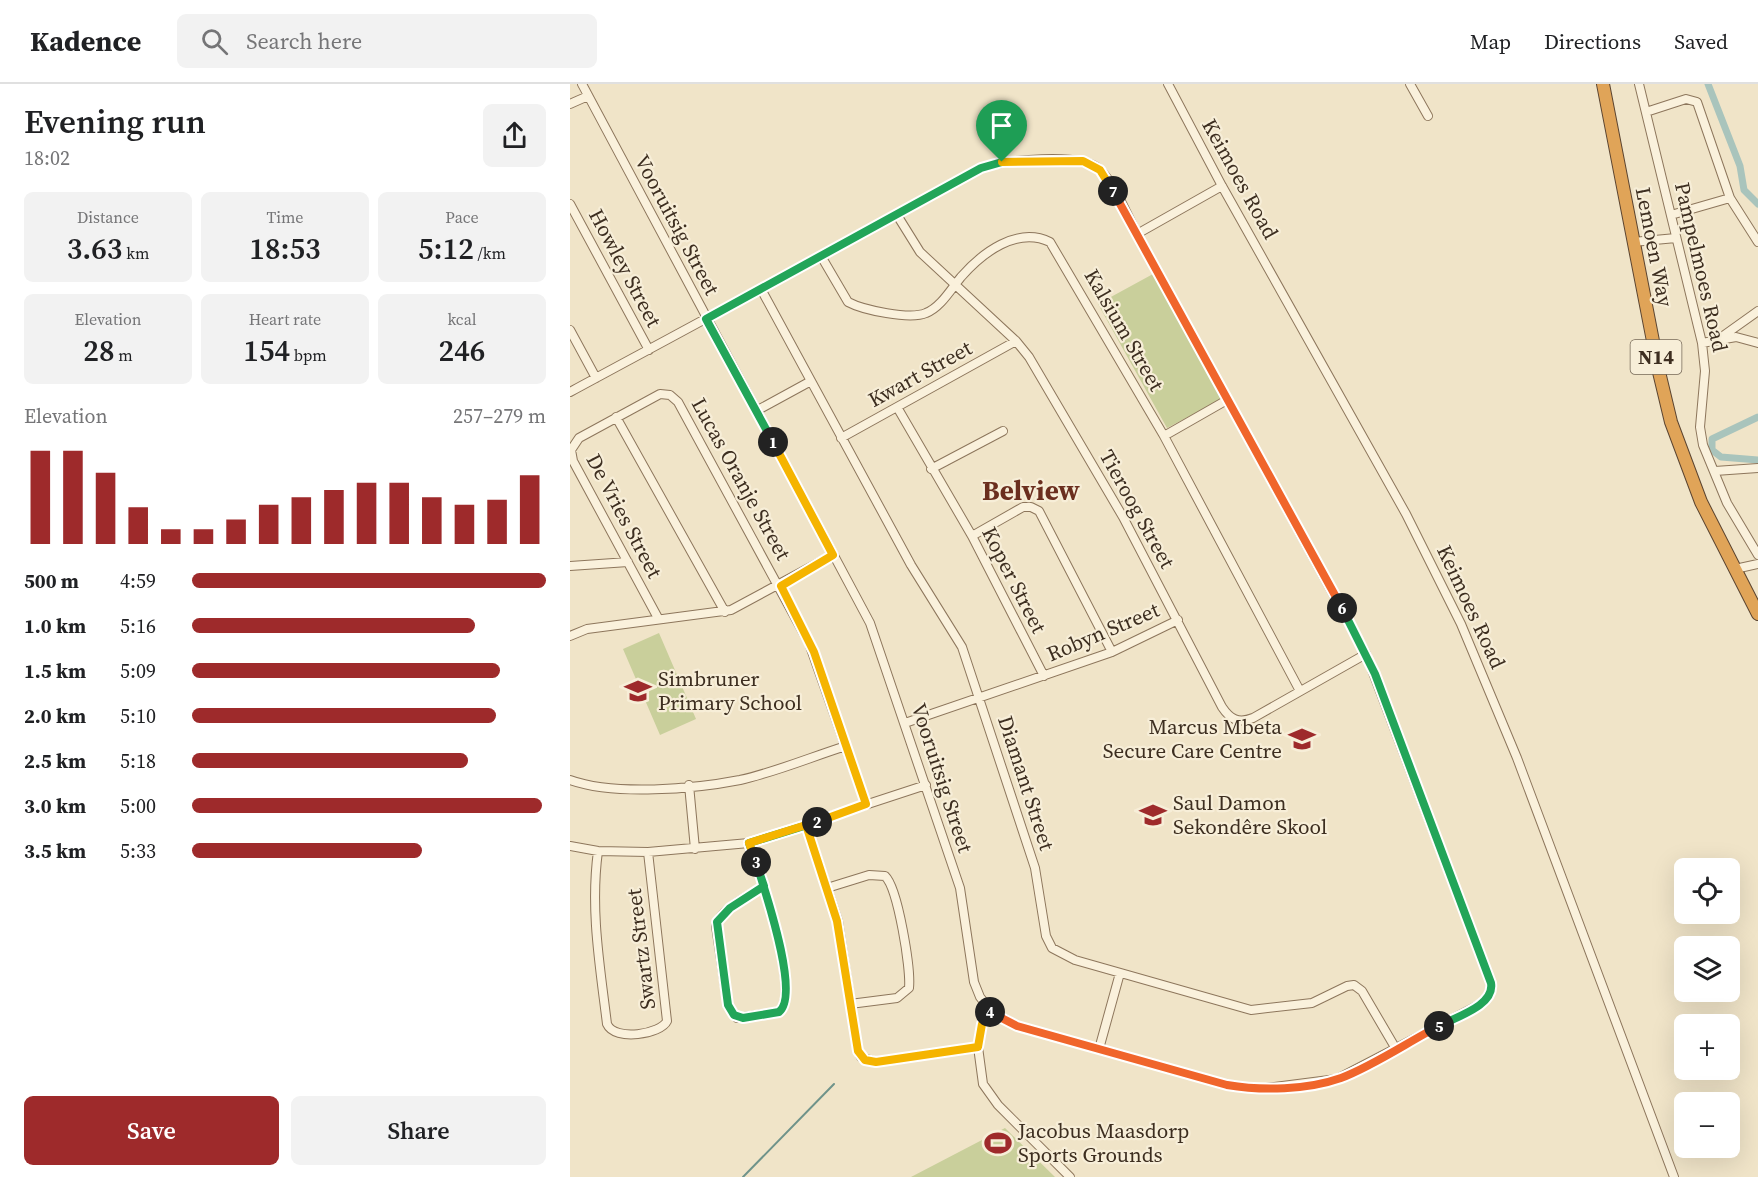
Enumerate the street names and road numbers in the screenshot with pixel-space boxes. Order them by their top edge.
street label: Keimoes Road [1195,113,1285,244]
street label: Vooruitsig Street [628,149,727,300]
street label: Pampelmoes Road [1668,179,1735,355]
street label: Lemoen Way [1629,185,1680,309]
street label: Howley Street [582,204,669,332]
street label: Kalsium Street [1078,263,1171,396]
street label: Kwart Street [863,333,977,414]
road number: N14 [1630,340,1682,374]
street label: Lucas Oranje Street [685,392,798,565]
street label: Tieroog Street [1093,444,1182,573]
street label: De Vries Street [579,449,669,583]
street label: Koper Street [975,522,1054,638]
street label: Keimoes Road [1430,540,1513,673]
street label: Robyn Street [1042,595,1164,668]
street label: Vooruitsig Street [905,699,980,856]
street label: Diamant Street [991,712,1062,854]
street label: Swartz Street [619,887,662,1011]

